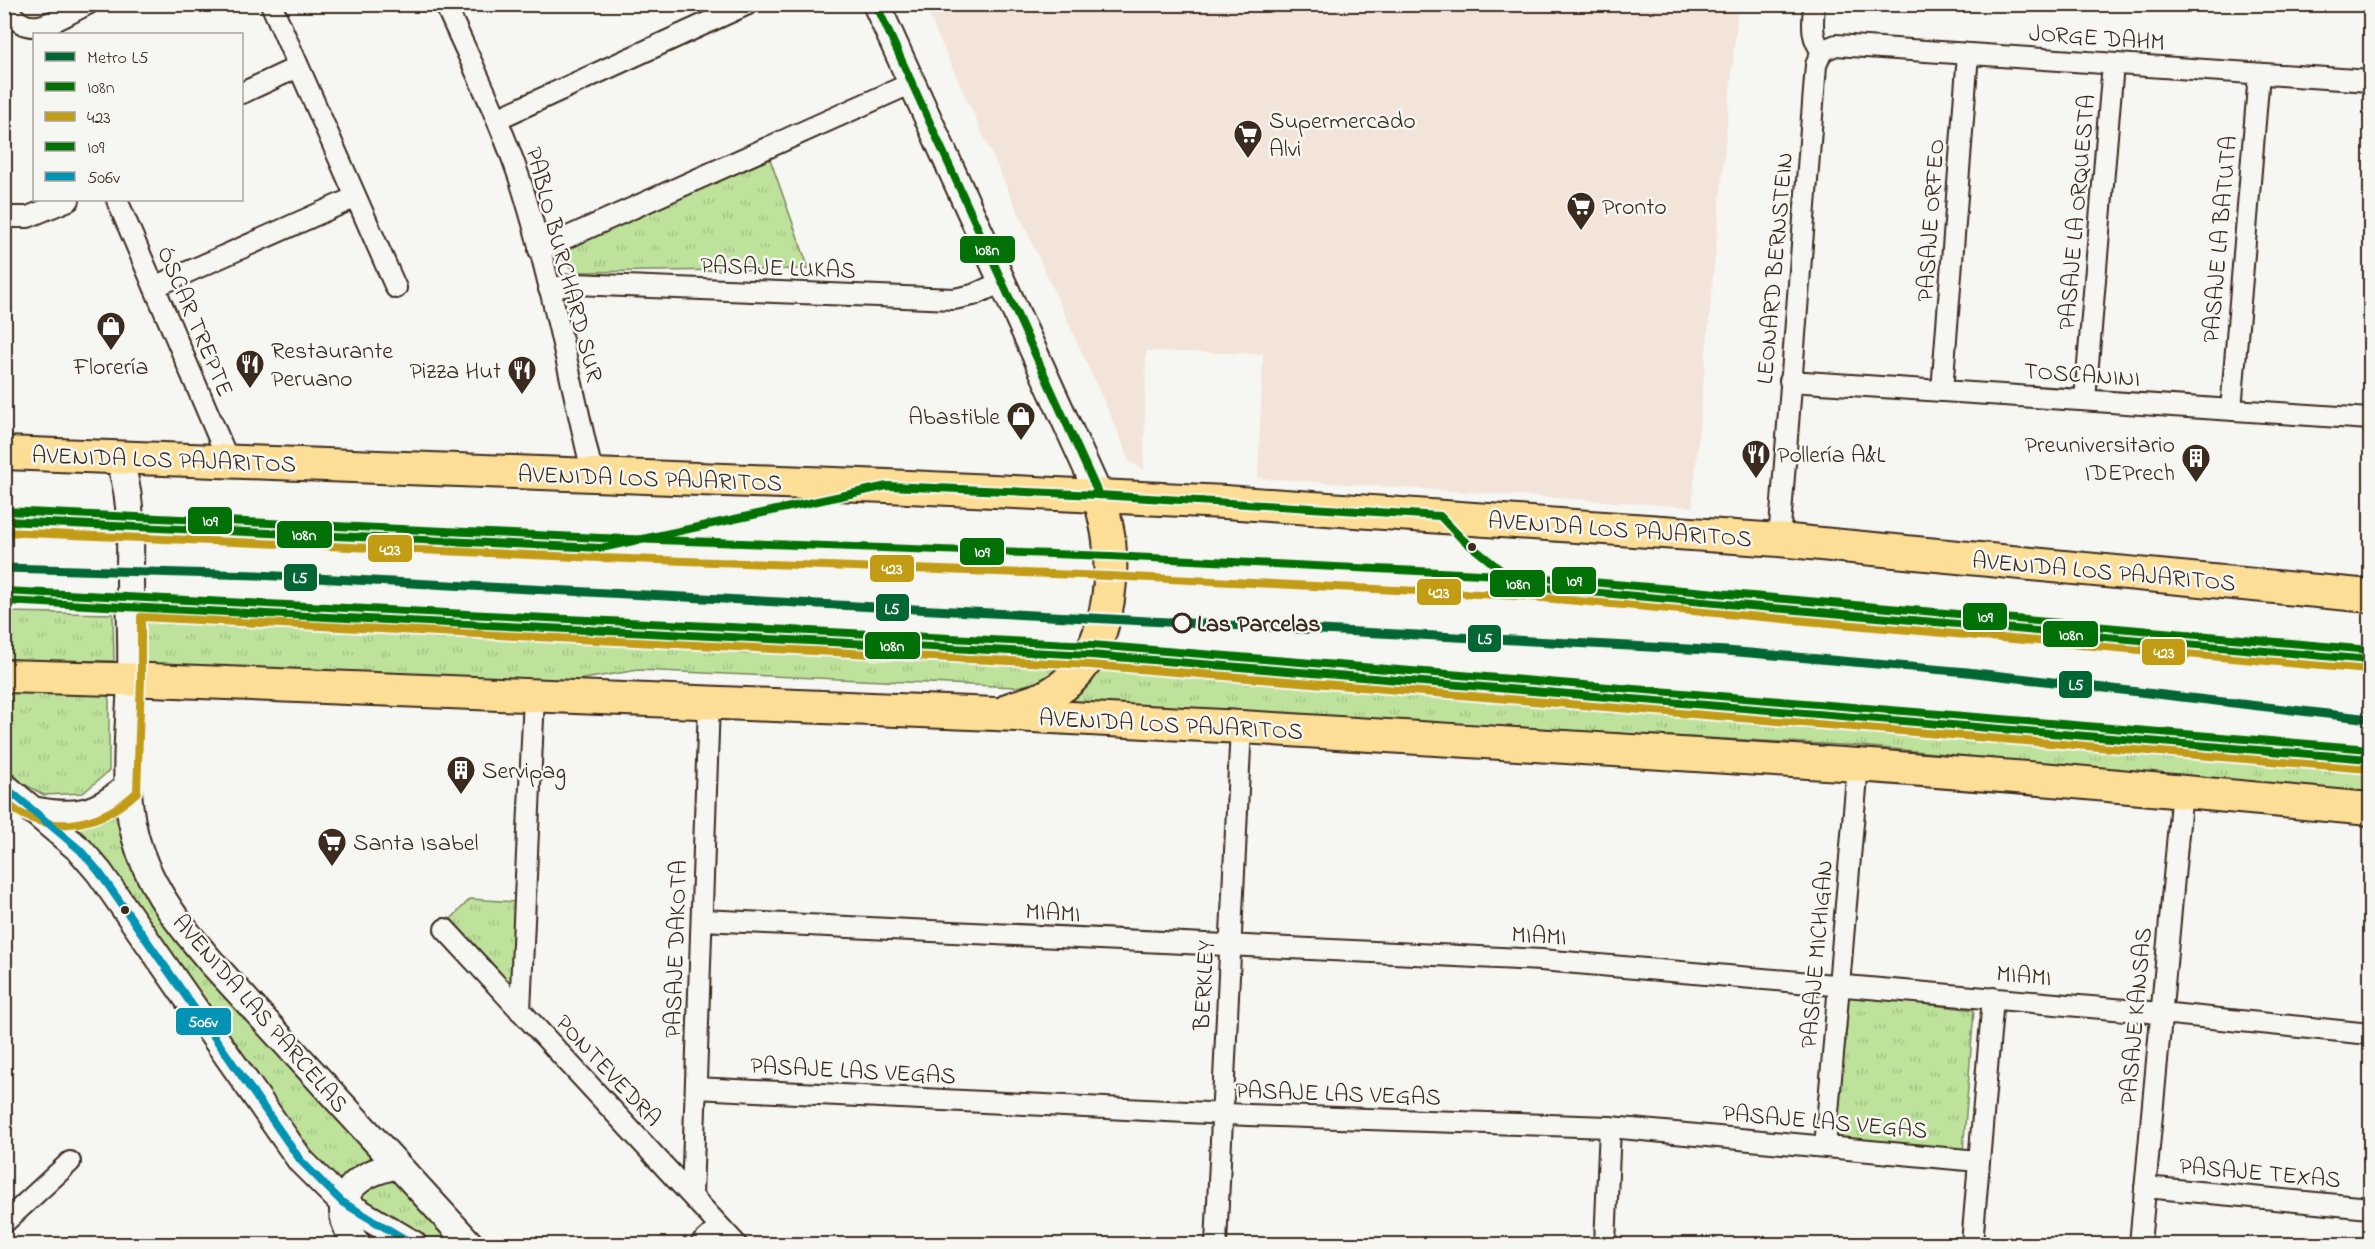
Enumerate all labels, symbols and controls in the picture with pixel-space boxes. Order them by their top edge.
street label: JORGE DAHM [2028,17,2166,62]
legend [33,33,243,201]
text: Metro L5 [87,46,148,72]
text: I08n [87,76,115,102]
street label: PASAJE LA ORQUESTA [2051,93,2106,331]
place label: Supermercado Alvi [1269,105,1416,168]
text: 423 [87,106,111,132]
supermarket icon: Supermercado Alvi [1232,118,1264,160]
street label: PASAJE LA BATUTA [2195,134,2248,344]
text: I09 [87,136,105,162]
street label: PASAJE ORFEO [1909,138,1956,303]
street label: PABLO BURCHARD SUR [514,143,611,387]
street label: LEONARD BERNSTEIN [1749,151,1804,386]
text: 506v [87,166,120,192]
supermarket icon: Pronto [1565,190,1597,232]
place label: Pronto [1602,191,1667,226]
line badge: I08n [959,235,1016,264]
text: I08n [975,239,999,263]
street label: ÓSCAR TREPTE [146,241,241,403]
street label: PASAJE LUKAS [700,249,856,290]
shop icon: Florería [95,310,127,352]
place label: Restaurante Peruano [271,335,393,398]
restaurant icon: Restaurante Peruano [234,348,266,390]
place label: Florería [73,351,148,386]
restaurant icon: Pizza Hut [506,354,538,396]
place label: Pizza Hut [409,355,501,390]
street label: TOSCANINI [2022,355,2141,398]
shop icon: Abastible [1005,400,1037,442]
place label: Abastible [908,401,1000,436]
place label: Preuniversitario IDEPrech [2025,429,2175,492]
restaurant icon: Pollería A&L [1740,438,1772,480]
street label: AVENIDA LOS PAJARITOS [31,439,297,484]
place label: Pollería A&L [1777,439,1886,474]
building icon: Preuniversitario IDEPrech [2180,442,2212,484]
street label: AVENIDA LOS PAJARITOS [517,458,783,503]
street label: AVENIDA LOS PAJARITOS [1487,505,1753,558]
line badge: I09 [187,506,233,535]
text: I09 [202,510,218,534]
line badge: I08n [276,520,333,549]
text: I08n [292,524,316,548]
line badge: 423 [367,534,413,563]
line badge: I09 [959,537,1005,566]
text: 423 [378,539,401,563]
text: I09 [974,541,990,565]
unlabelled marker [1466,541,1478,553]
street label: AVENIDA LOS PAJARITOS [1971,545,2237,602]
line badge: 423 [869,554,915,583]
text: 423 [880,558,903,582]
line badge: L5 [283,563,318,592]
line badge: I09 [1551,566,1597,595]
text: L5 [292,567,308,591]
line badge: I08n [1489,569,1546,598]
text: I09 [1566,570,1582,594]
text: I08n [1506,573,1530,597]
line badge: 423 [1416,578,1462,606]
text: 423 [1427,582,1450,606]
line badge: L5 [875,593,910,622]
text: L5 [884,598,900,622]
line badge: I09 [1962,602,2008,631]
text: I09 [1977,606,1993,630]
place label: Las Parcelas [1197,608,1321,643]
marker: Las Parcelas [1172,613,1192,633]
line badge: I08n [2042,620,2099,648]
line badge: L5 [1467,624,1502,653]
text: I08n [2059,624,2083,648]
text: L5 [1477,628,1493,652]
line badge: I08n [864,631,921,660]
text: I08n [880,635,904,659]
line badge: 423 [2141,638,2186,666]
text: 423 [2152,642,2175,666]
line badge: L5 [2058,670,2093,699]
text: L5 [2068,674,2084,698]
street label: AVENIDA LOS PAJARITOS [1038,702,1304,751]
building icon: Servipag [445,754,477,796]
place label: Servipag [482,755,566,790]
supermarket icon: Santa Isabel [316,826,348,868]
place label: Santa Isabel [353,827,479,862]
street label: PASAJE MICHIGAN [1793,859,1844,1050]
street label: PASAJE DAKOTA [657,860,698,1039]
street label: MIAMI [1024,896,1081,933]
unlabelled marker [119,904,131,916]
street label: AVENIDA LAS PARCELAS [163,908,355,1122]
street label: MIAMI [1510,919,1567,956]
street label: PASAJE KANSAS [2112,926,2163,1106]
street label: BERKLEY [1186,939,1225,1032]
street label: MIAMI [1995,958,2053,997]
line badge: 506v [175,1007,232,1036]
street label: PONTEVEDRA [546,1008,669,1136]
text: 506v [188,1011,218,1035]
street label: PASAJE LAS VEGAS [749,1050,957,1095]
street label: PASAJE LAS VEGAS [1234,1074,1441,1117]
street label: PASAJE LAS VEGAS [1721,1097,1929,1150]
street label: PASAJE TEXAS [2178,1150,2342,1199]

